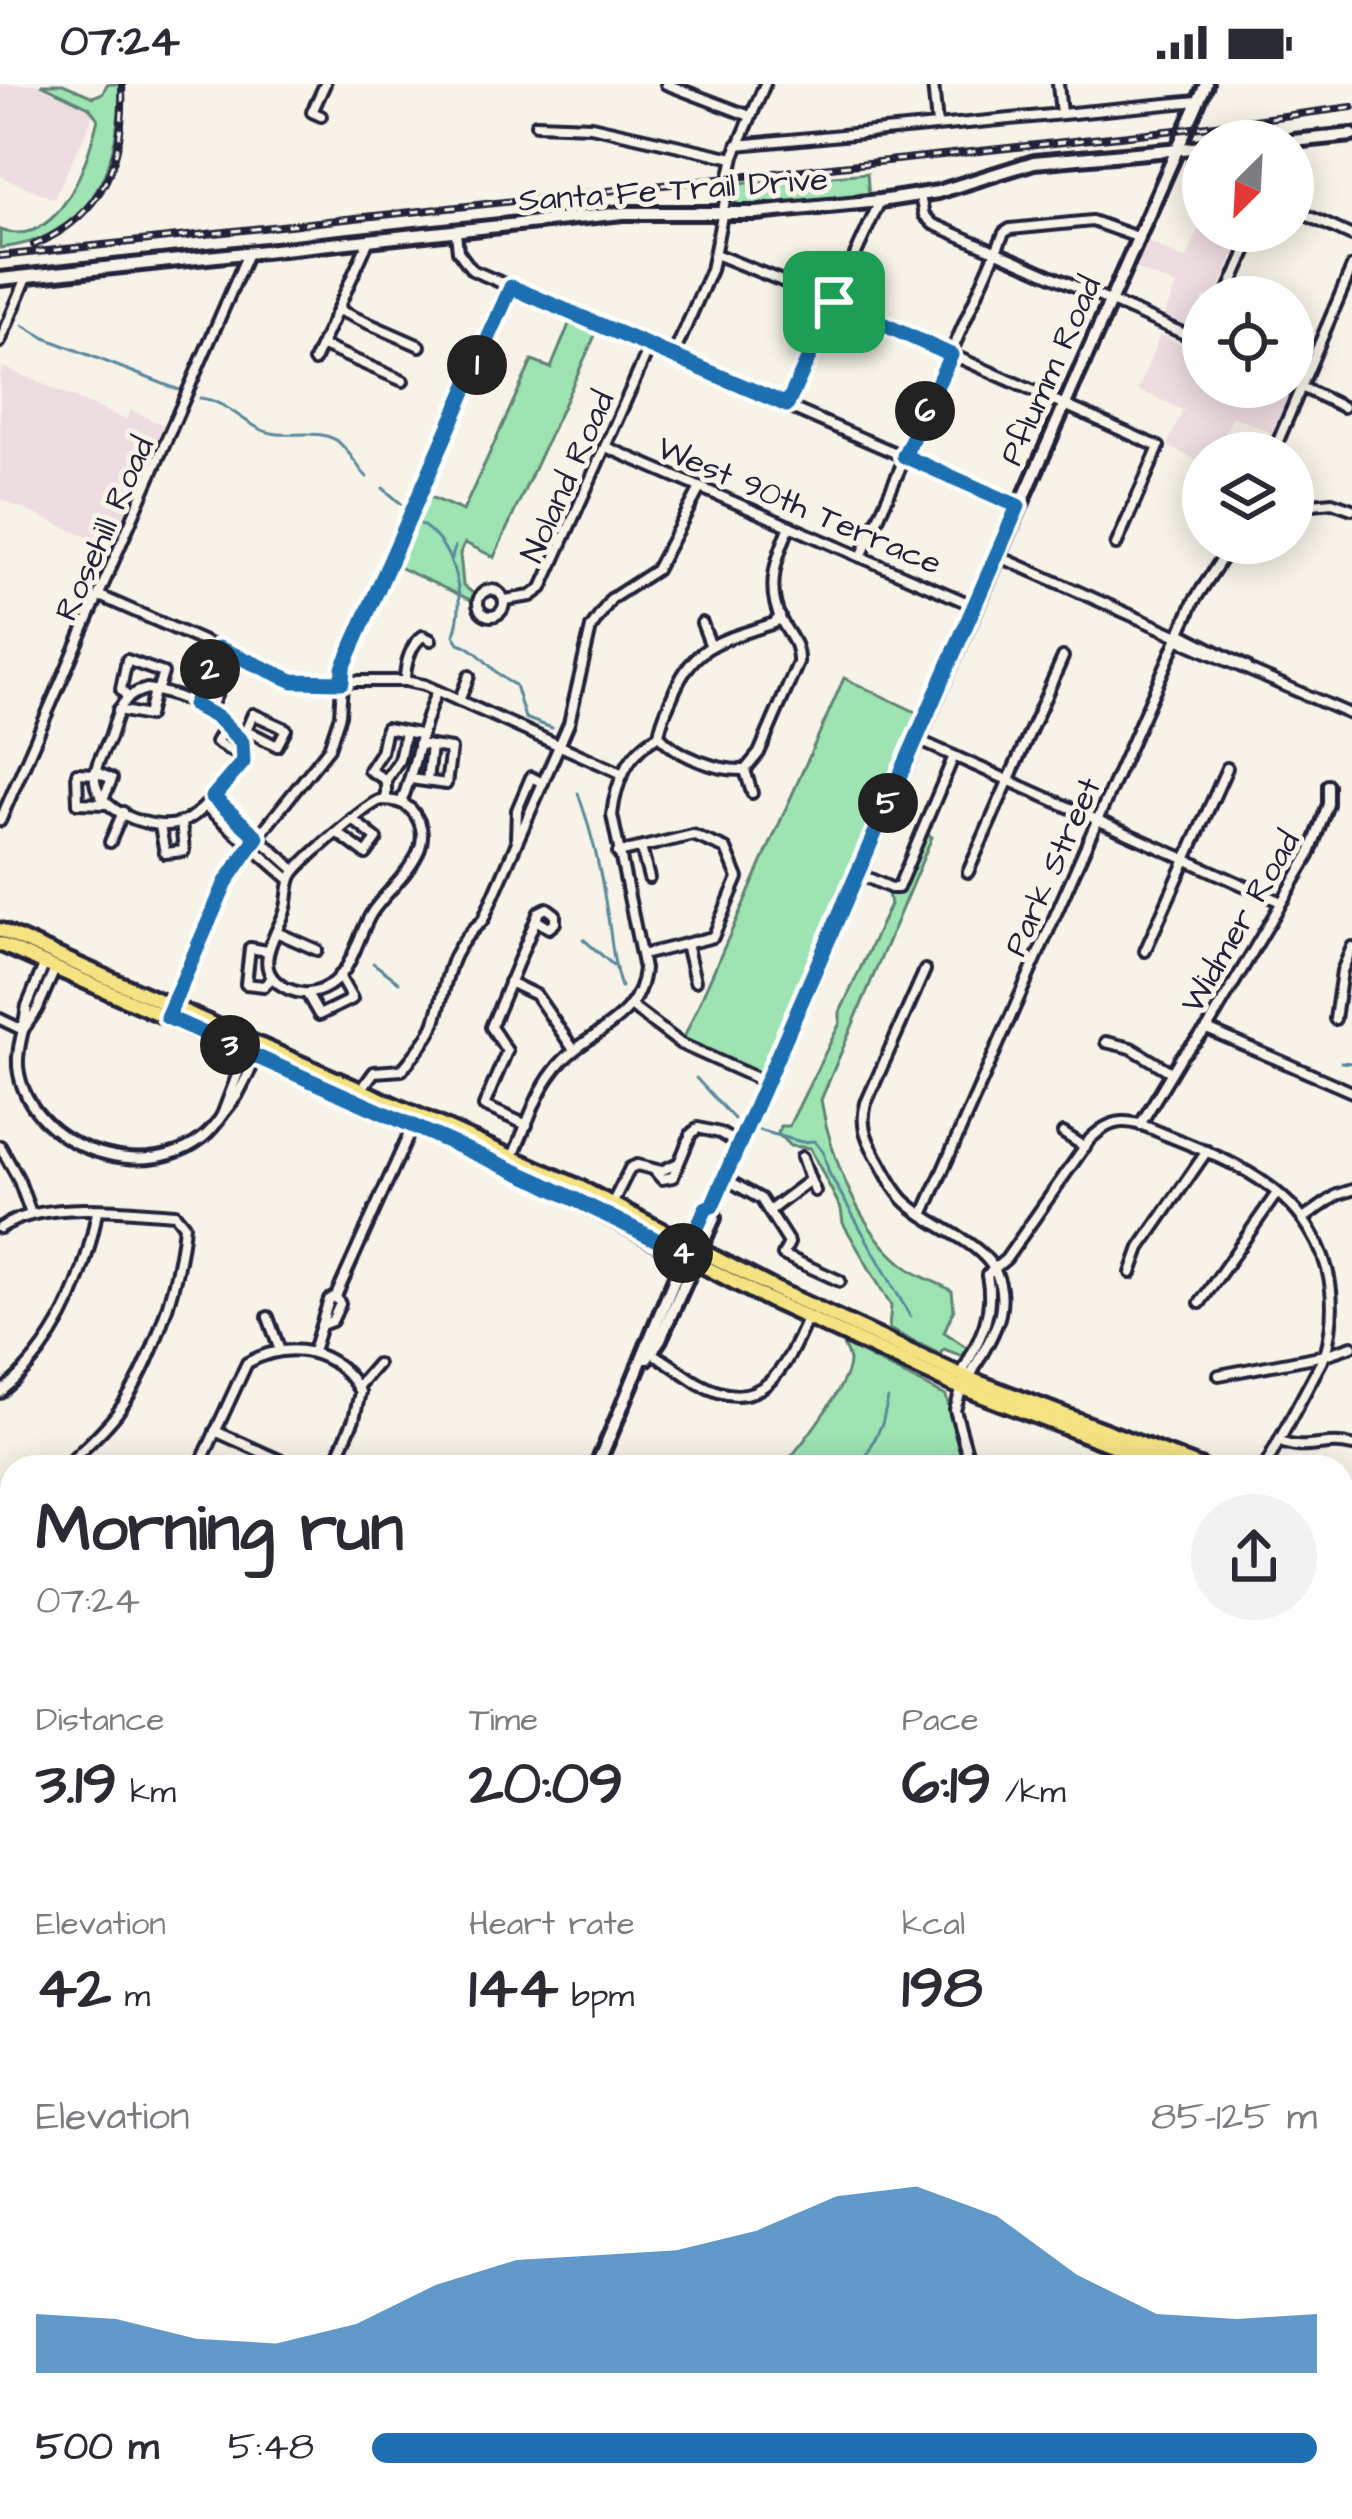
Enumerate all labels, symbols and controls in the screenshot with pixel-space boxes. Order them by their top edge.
text: 07:24 [60,11,180,73]
north arrow [1182,120,1314,252]
map controls [1182,120,1314,564]
street label: Santa Fe Trail Drive [517,156,830,224]
pin [783,251,885,353]
icon: arrive [801,269,867,335]
street label: Pflumm Road [989,269,1113,473]
button: locate [1182,276,1314,408]
pin: 1 [447,335,507,395]
text: 1 [475,342,479,388]
pin: 6 [895,381,955,441]
street label: Noland Road [509,383,626,570]
text: 6 [915,388,935,434]
street label: West 90th Terrace [650,425,949,587]
street label: Rosehill Road [44,429,166,628]
button: layers [1182,432,1314,564]
pin: 2 [180,639,240,699]
text: 2 [201,646,219,692]
street label: Park Street [993,770,1113,964]
pin: 5 [858,773,918,833]
text: 5 [876,780,900,826]
street label: Widmer Road [1170,822,1312,1022]
pin: 3 [200,1015,260,1075]
text: 3 [222,1022,238,1068]
pin: 4 [653,1223,713,1283]
text: 4 [672,1230,694,1276]
text: Morning run [36,1484,404,1576]
button: share [1191,1494,1317,1620]
text: 07:24 [36,1575,140,1629]
text: Distance [36,1697,164,1743]
text: Time [469,1697,538,1743]
text: Pace [902,1697,979,1743]
text: 3.19 [36,1743,117,1826]
text: 20:09 [469,1743,623,1826]
text: 6:19 [902,1743,991,1826]
text: km [117,1769,176,1815]
text: /km [991,1769,1066,1815]
text: Elevation [36,1901,166,1947]
text: Heart rate [469,1901,635,1947]
text: kcal [902,1901,965,1947]
text: 42 [36,1947,111,2030]
text: 144 [469,1947,558,2030]
text: 198 [902,1947,983,2030]
text: m [111,1973,150,2019]
text: bpm [558,1973,634,2019]
text: Elevation [36,2091,190,2145]
text: 85–125 m [1151,2091,1317,2145]
text: 500 m [36,2421,159,2475]
text: 5:48 [228,2421,314,2475]

